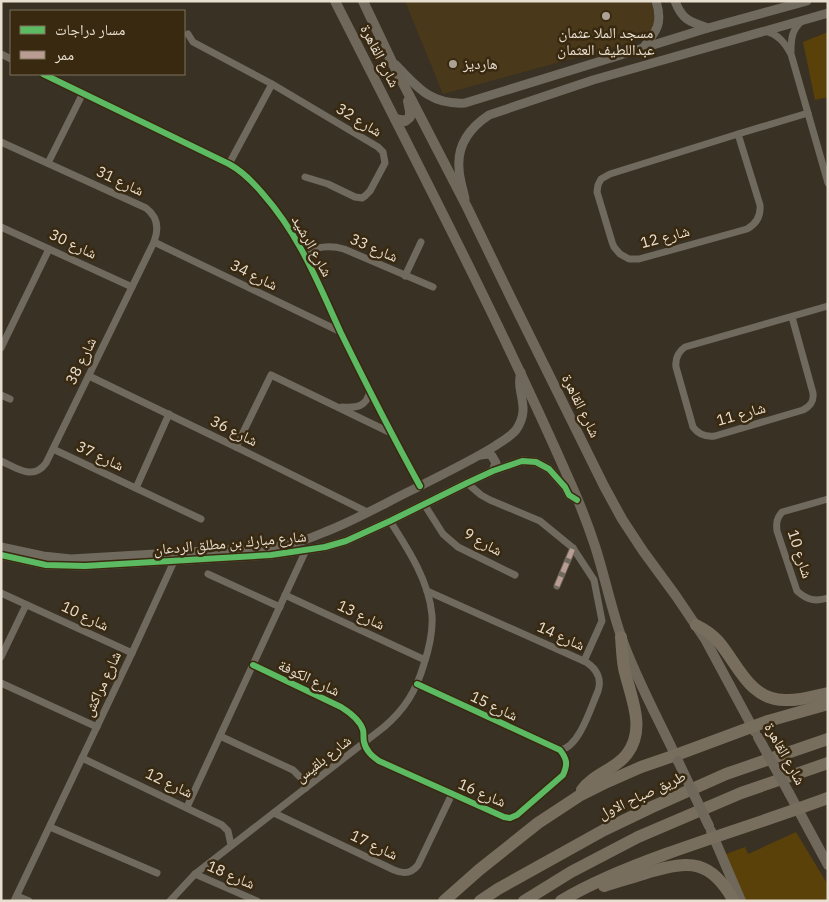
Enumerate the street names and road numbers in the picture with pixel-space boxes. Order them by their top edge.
street label: شارع القاهرة [356,21,404,91]
street label: شارع 32 [332,99,386,142]
street label: شارع 31 [93,161,147,201]
street label: شارع الرشيد [287,212,337,280]
street label: شارع 12 [638,221,692,253]
street label: شارع 30 [46,224,100,264]
street label: شارع 33 [347,229,401,267]
street label: شارع 34 [227,255,281,295]
street label: شارع 38 [61,334,101,388]
street label: شارع القاهرة [557,371,605,441]
street label: شارع 11 [714,397,768,431]
street label: شارع 36 [207,411,261,451]
street label: شارع 37 [73,436,127,476]
street label: شارع 9 [460,523,506,561]
street label: شارع مبارك بن مطلق الردعان [153,526,307,560]
street label: شارع 10 [783,527,817,581]
street label: شارع 13 [334,595,388,635]
street label: شارع 10 [58,596,112,636]
street label: شارع 14 [534,617,588,655]
street label: شارع مراكش [78,648,126,720]
street label: شارع الكوفة [275,655,343,701]
street label: شارع 15 [467,686,521,726]
street label: شارع القاهرة [760,719,810,789]
street label: شارع بلقيس [291,731,355,787]
street label: شارع 12 [142,763,196,803]
street label: طريق صباح الاول [595,766,689,824]
street label: شارع 16 [455,774,509,812]
street label: شارع 17 [347,825,401,865]
street label: شارع 18 [204,856,258,894]

